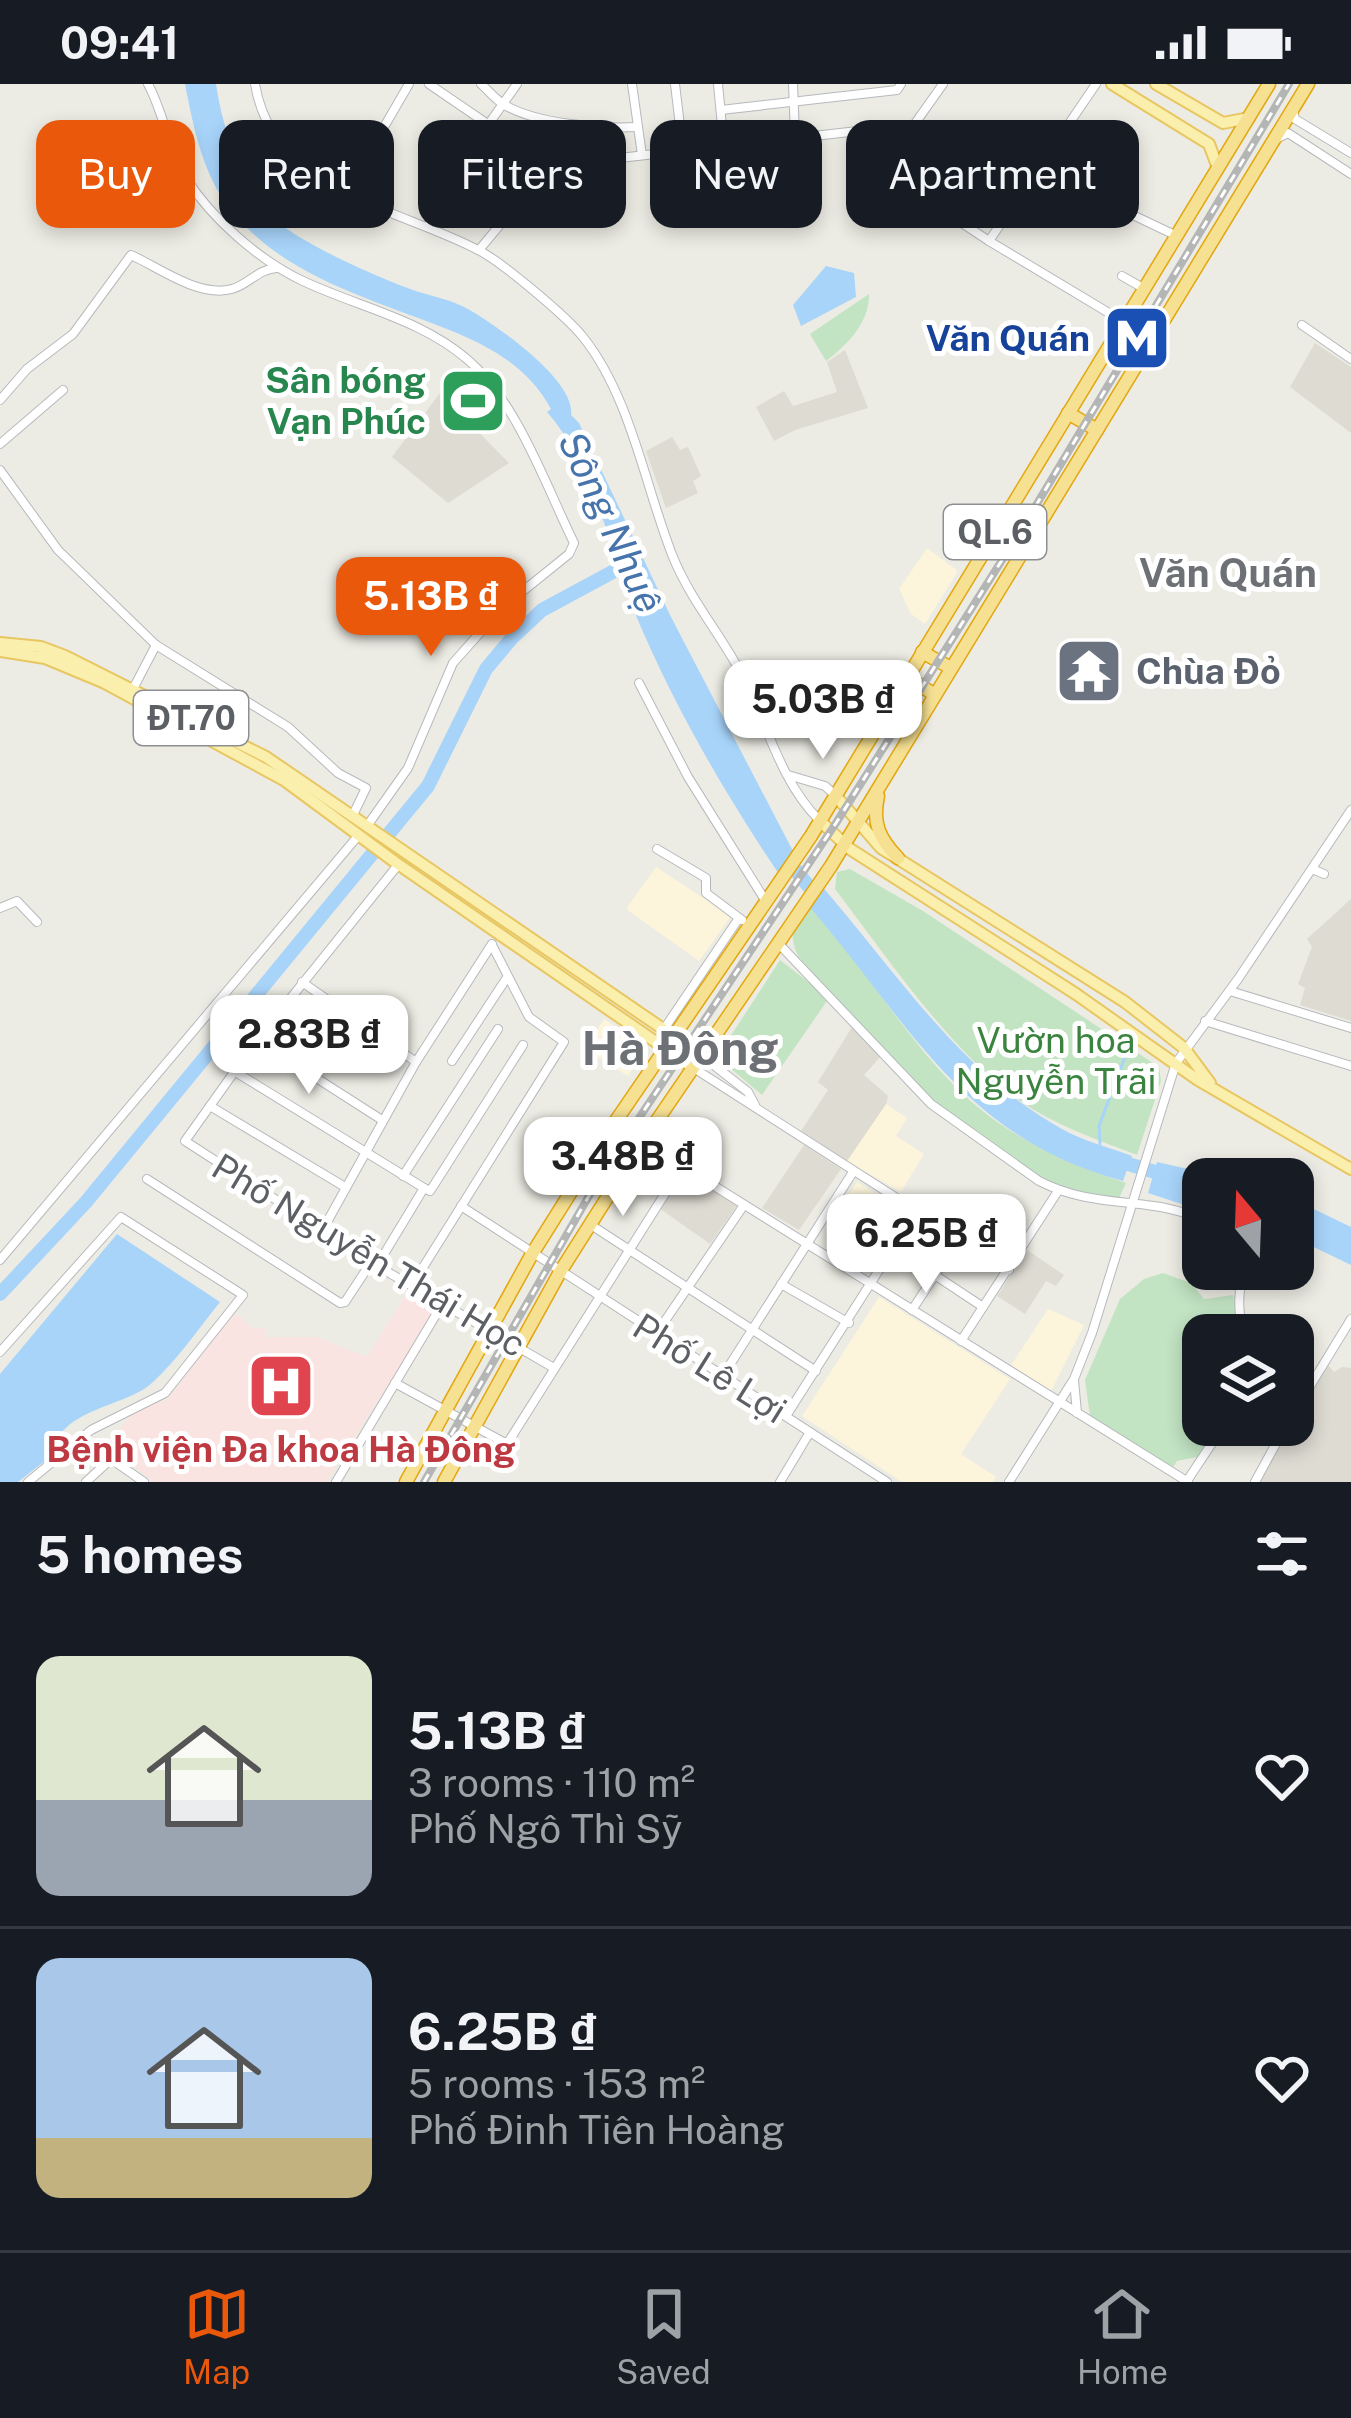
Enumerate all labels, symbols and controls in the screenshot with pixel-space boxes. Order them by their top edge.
text: 09:41 [60,16,179,69]
chip: Buy [36,120,195,228]
chip: Rent [219,120,394,228]
chip: Filters [418,120,626,228]
chip: New [650,120,822,228]
chip: Apartment [846,120,1139,228]
metro station icon: Văn Quán [1102,303,1172,373]
place label: Văn Quán [926,317,1090,359]
place label: Sân bóng Vạn Phúc [265,359,426,442]
sports icon: Sân bóng Vạn Phúc [438,366,508,436]
water label: Sông Nhuệ [549,424,673,620]
road number: QL.6 [944,505,1046,559]
district label: Văn Quán [1139,550,1317,596]
pin: 5.13B ₫ [320,557,542,659]
text: 5.13B ₫ [363,573,499,619]
temple icon: Chùa Đỏ [1054,636,1124,706]
place label: Chùa Đỏ [1136,650,1281,692]
pin: 5.03B ₫ [712,660,934,762]
text: 5.03B ₫ [751,676,895,722]
road number: ĐT.70 [134,691,248,745]
pin: 2.83B ₫ [198,995,420,1097]
text: 2.83B ₫ [237,1011,381,1057]
district label: Hà Đông [581,1019,779,1076]
park label: Vườn hoa Nguyễn Trãi [956,1019,1156,1102]
pin: 3.48B ₫ [512,1117,734,1219]
text: 3.48B ₫ [551,1133,695,1179]
street label: Phố Nguyễn Thái Học [205,1145,533,1365]
north arrow [1182,1158,1314,1290]
map controls [1182,1158,1314,1446]
pin: 6.25B ₫ [815,1194,1037,1296]
text: 6.25B ₫ [854,1210,998,1256]
street label: Phố Lê Lợi [626,1305,794,1431]
button: layers [1182,1314,1314,1446]
hospital icon: Bệnh viện Đa khoa Hà Đông [246,1351,316,1421]
place label: Bệnh viện Đa khoa Hà Đông [46,1428,516,1470]
icon: filters [1249,1521,1315,1587]
text: 5 homes [36,1525,243,1584]
text: 5.13B ₫ [408,1701,586,1760]
icon: home [132,1704,276,1848]
icon: heart [1249,1743,1315,1809]
text: 3 rooms · 110 m² [408,1760,695,1806]
text: Phố Ngô Thì Sỹ [408,1806,682,1852]
text: 6.25B ₫ [408,2002,597,2061]
icon: home [132,2006,276,2150]
icon: heart [1249,2045,1315,2111]
text: 5 rooms · 153 m² [408,2061,705,2107]
text: Phố Đinh Tiên Hoàng [408,2107,785,2153]
tab: Map [183,2281,250,2391]
tab: Saved [616,2281,711,2391]
tab: Home [1077,2281,1168,2391]

